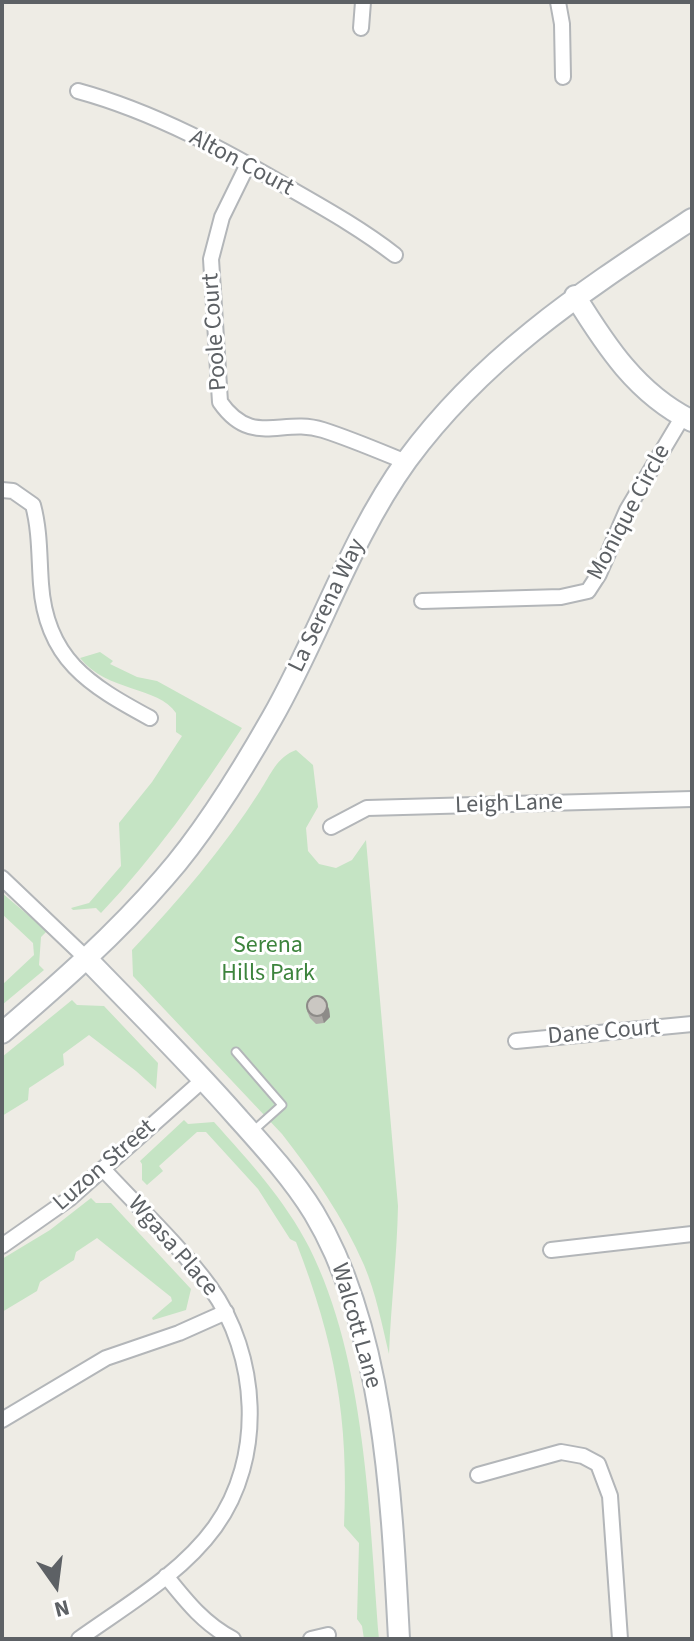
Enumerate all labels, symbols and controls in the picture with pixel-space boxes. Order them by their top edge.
street label: Alton Court [184,125,298,203]
street label: Poole Court [198,272,234,392]
street label: Monique Circle [582,440,678,586]
street label: La Serena Way [283,534,373,678]
street label: Leigh Lane [455,789,563,821]
park label: Serena Hills Park [221,933,315,989]
street label: Dane Court [547,1014,661,1052]
street label: Luzon Street [48,1114,162,1218]
street label: Wgasa Place [121,1191,223,1303]
street label: Walcott Lane [323,1260,387,1392]
north arrow [16,1545,96,1625]
text: N [51,1591,73,1626]

